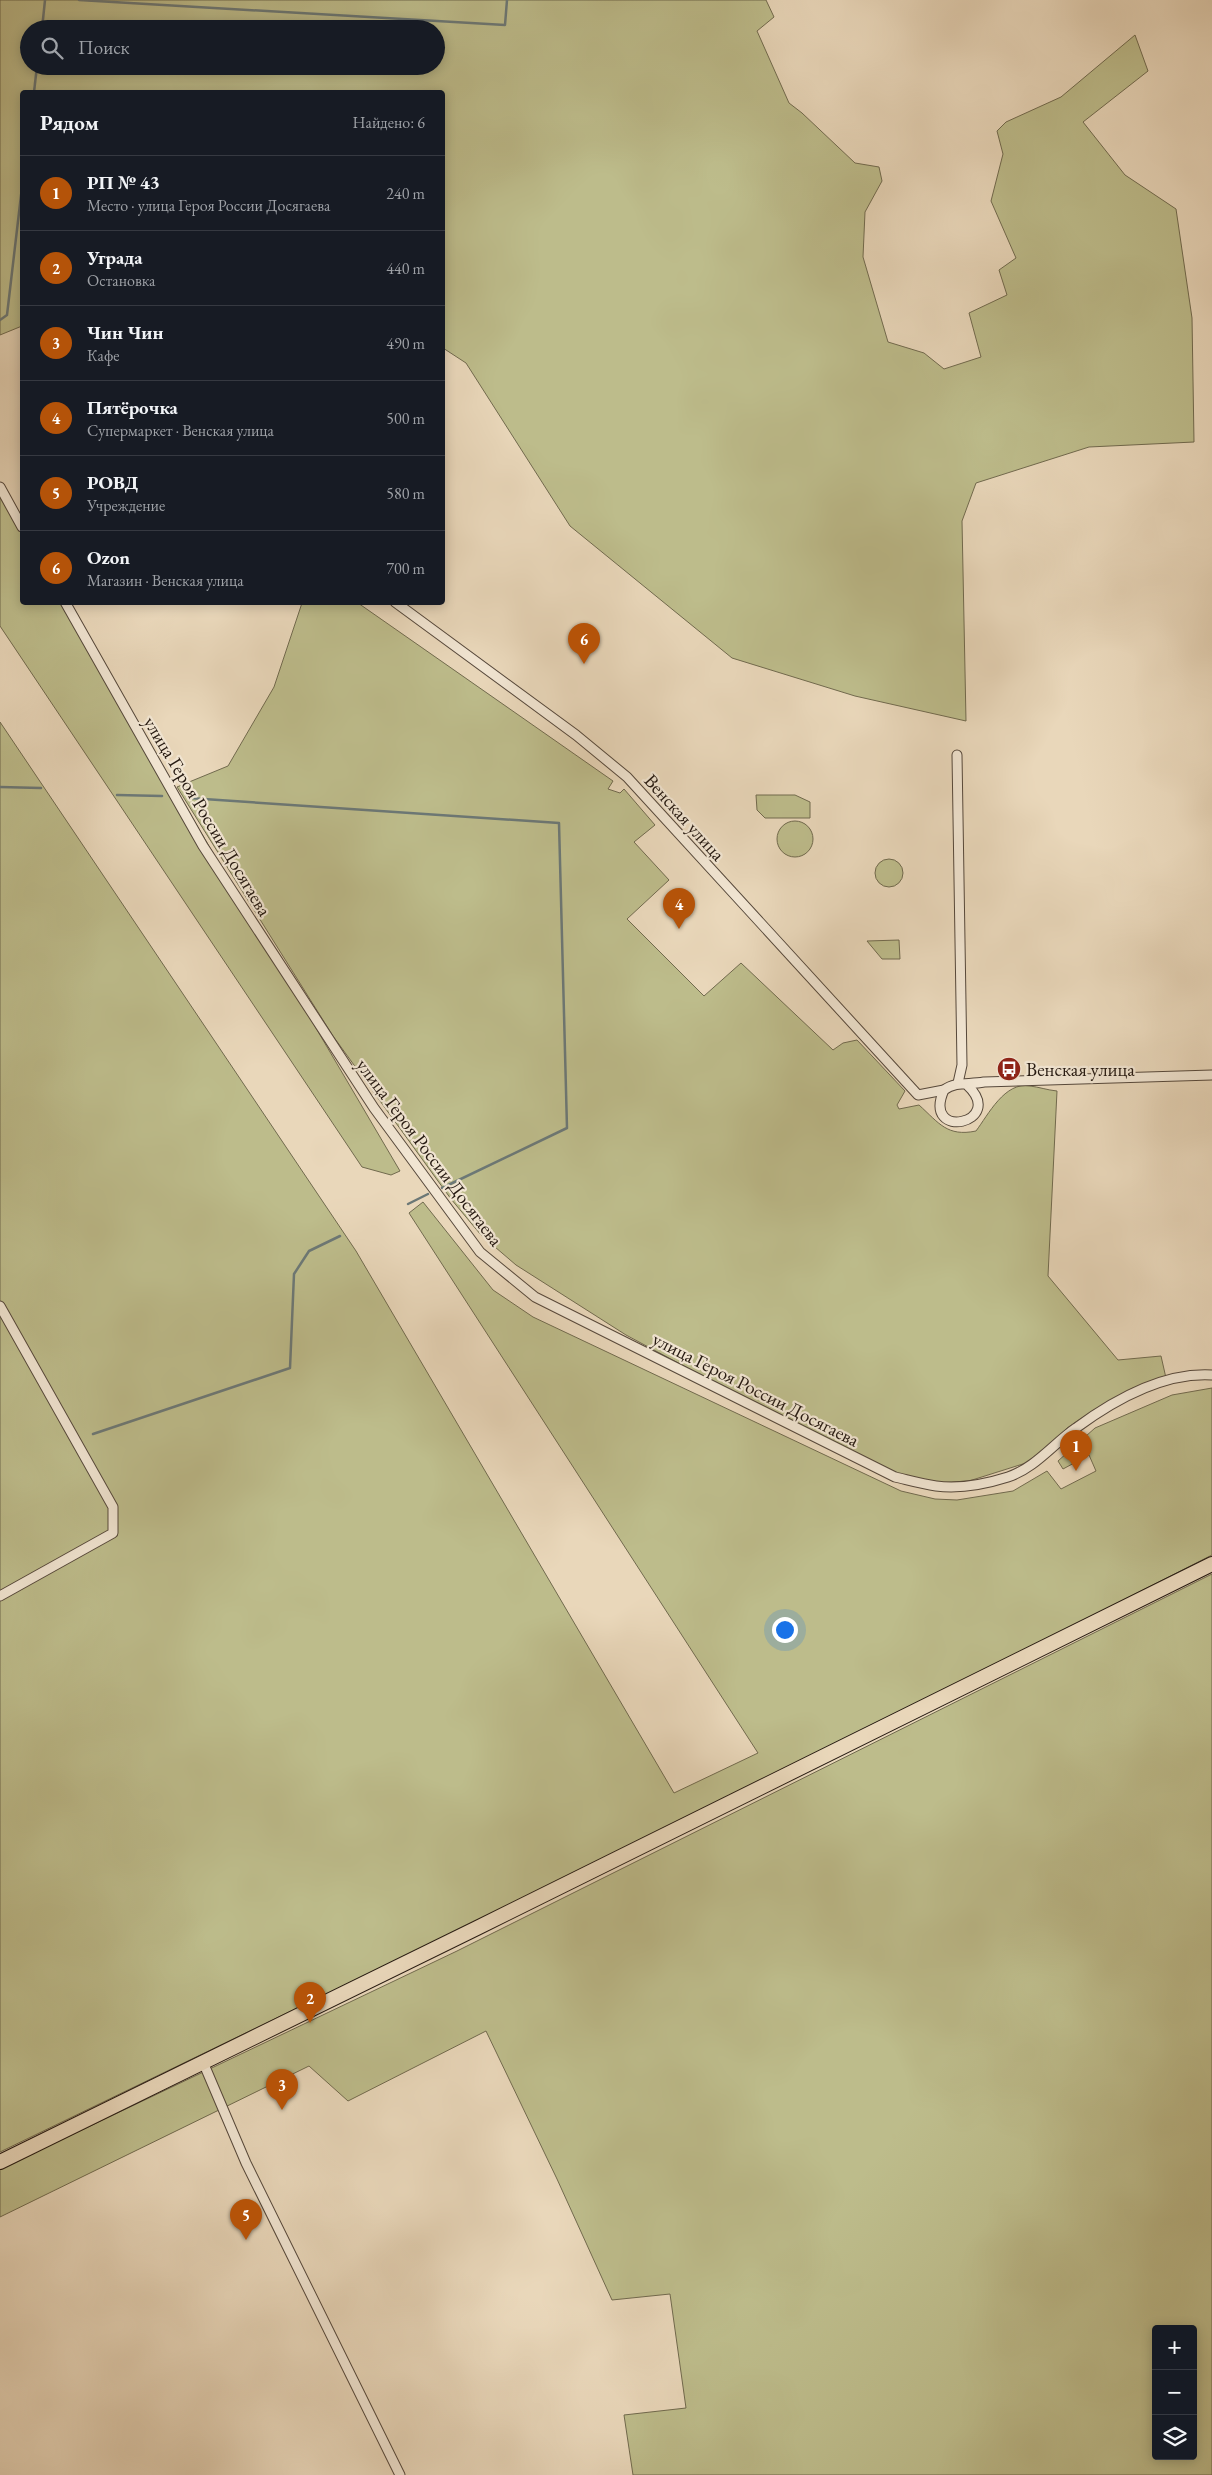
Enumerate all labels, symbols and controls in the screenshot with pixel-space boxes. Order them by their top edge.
search box [20,20,445,75]
icon: search [38,34,66,62]
text: Поиск [78,35,130,60]
text: Рядом [40,109,99,136]
text: Найдено: 6 [353,112,425,133]
text: РП № 43 [87,170,160,195]
text: 1 [52,183,60,204]
text: 240 m [386,183,425,204]
text: Место · улица Героя России Досягаева [87,195,330,216]
text: Уграда [87,245,143,270]
text: 2 [52,258,60,279]
text: 440 m [386,258,425,279]
text: Остановка [87,270,156,291]
text: Чин Чин [87,320,163,345]
text: 3 [52,333,60,354]
text: 490 m [386,333,425,354]
text: Кафе [87,345,120,366]
text: Пятёрочка [87,395,178,420]
text: 4 [52,408,60,429]
text: 500 m [386,408,425,429]
text: Супермаркет · Венская улица [87,420,274,441]
text: РОВД [87,470,138,495]
text: 5 [52,483,60,504]
text: 580 m [386,483,425,504]
text: Учреждение [87,495,165,516]
text: Ozon [87,545,130,570]
text: 6 [52,558,60,579]
text: 700 m [386,558,425,579]
text: Магазин · Венская улица [87,570,244,591]
pin: 6 [568,623,600,664]
street label: улица Героя России Досягаева [138,712,277,921]
street label: Венская улица [639,768,731,866]
pin: 4 [663,888,695,929]
street label: улица Героя России Досягаева [351,1053,509,1252]
bus stop icon: Венская улица [996,1056,1022,1082]
place label: Венская улица [1026,1057,1135,1082]
street label: улица Героя России Досягаева [648,1326,864,1453]
pin: 1 [1060,1430,1092,1471]
your location [772,1617,798,1643]
pin: 2 [294,1982,326,2023]
pin: 3 [266,2069,298,2110]
pin: 5 [230,2199,262,2240]
map controls [1152,2325,1197,2460]
button: + [1152,2325,1197,2370]
button: − [1152,2370,1197,2415]
button: layers [1152,2415,1197,2460]

